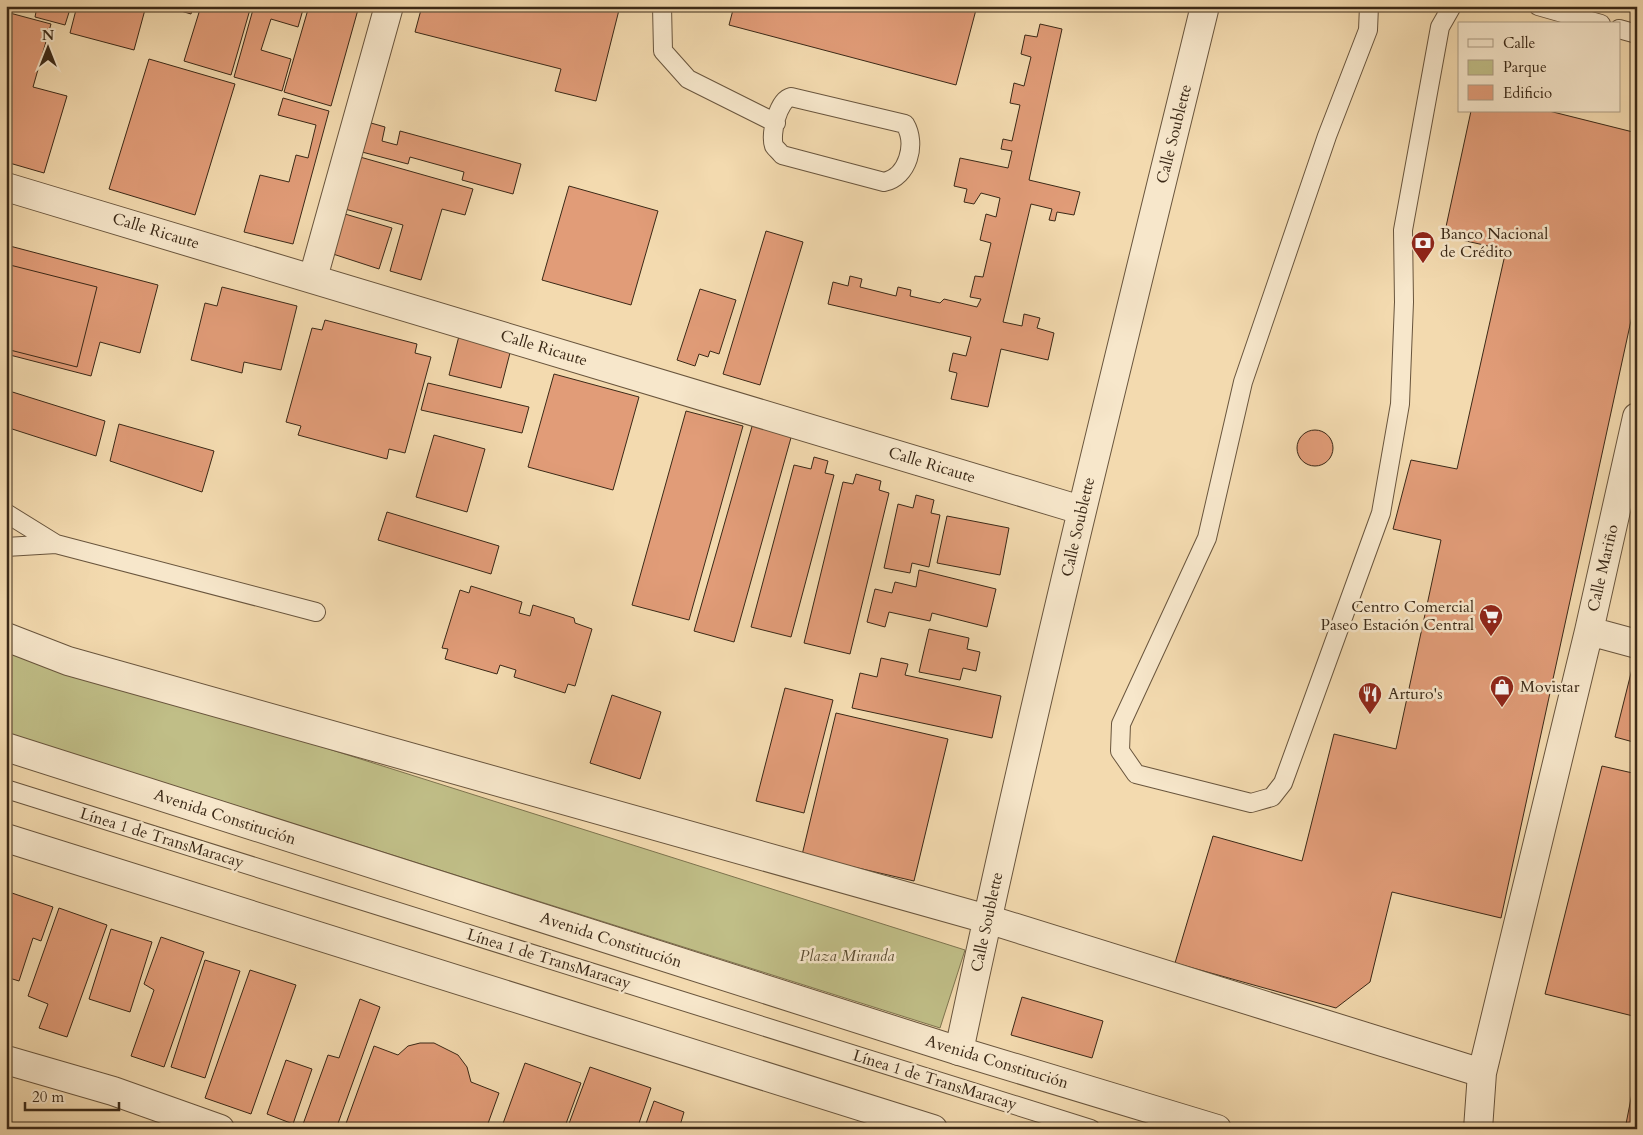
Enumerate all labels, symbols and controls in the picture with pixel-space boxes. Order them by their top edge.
north arrow [22,22,72,72]
legend [1458,22,1620,112]
text: N [42,26,54,45]
text: Calle [1503,33,1536,53]
text: Parque [1503,57,1547,77]
street label: Calle Soublette [1151,82,1197,186]
text: Edificio [1503,83,1552,103]
street label: Calle Ricaute [110,207,202,255]
place label: Banco Nacional de Crédito [1440,223,1548,263]
bank icon: Banco Nacional de Crédito [1410,230,1436,264]
street label: Calle Ricaute [498,324,590,372]
street label: Calle Ricaute [886,441,978,489]
street label: Calle Soublette [1056,475,1100,579]
street label: Calle Mariño [1582,522,1624,614]
place label: Centro Comercial Paseo Estación Central [1321,596,1474,636]
supermarket icon: Centro Comercial Paseo Estación Central [1478,603,1504,637]
shop icon: Movistar [1489,674,1515,708]
place label: Movistar [1520,676,1580,698]
restaurant icon: Arturo's [1357,681,1383,715]
place label: Arturo's [1388,683,1443,705]
street label: Avenida Constitución [151,784,299,850]
street label: Línea 1 de TransMaracay [77,803,247,874]
street label: Calle Soublette [966,870,1008,974]
street label: Avenida Constitución [537,907,685,973]
street label: Línea 1 de TransMaracay [464,924,634,995]
park label: Plaza Miranda [799,945,895,967]
street label: Avenida Constitución [923,1030,1071,1094]
street label: Línea 1 de TransMaracay [850,1045,1020,1116]
scale bar [25,1080,119,1112]
text: 20 m [32,1087,64,1107]

